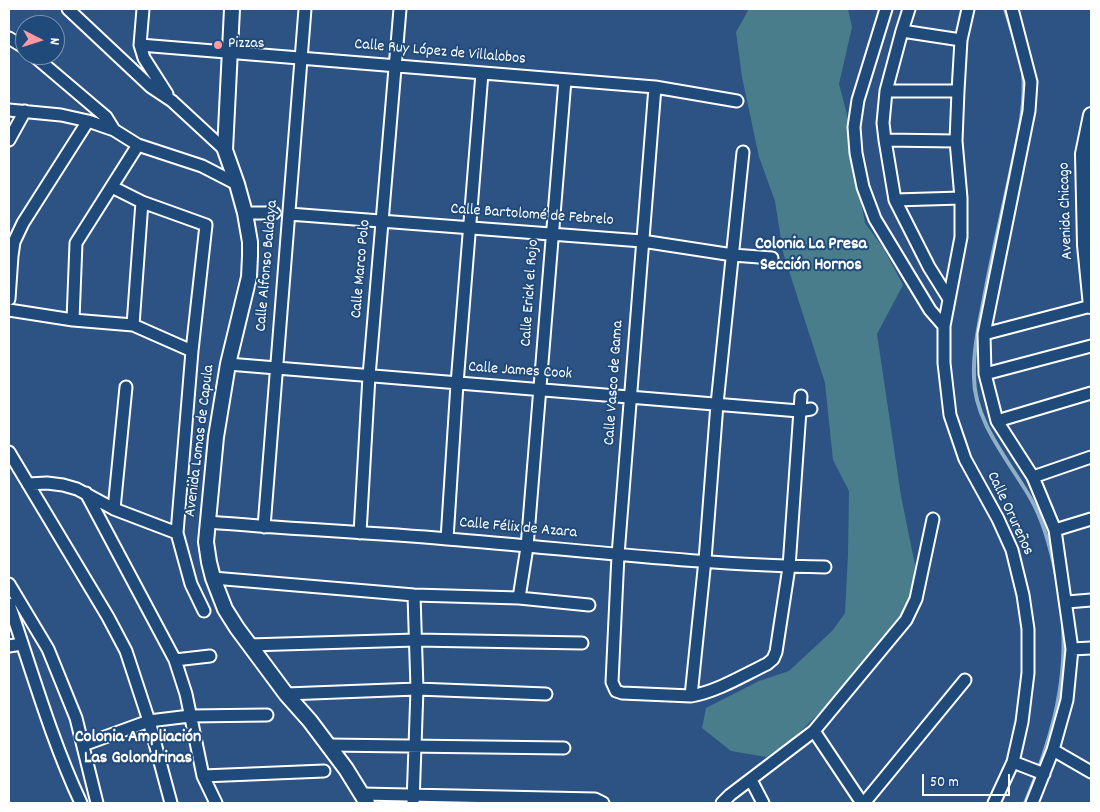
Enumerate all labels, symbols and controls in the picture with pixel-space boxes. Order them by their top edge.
north arrow [15,15,65,65]
place label: Pizzas [228,35,265,55]
street label: Calle Ruy López de Villalobos [353,36,527,70]
text: N [44,37,64,46]
marker: Pizzas [212,39,224,51]
street label: Avenida Chicago [1056,162,1078,260]
street label: Calle Alfonso Baldaya [253,200,283,332]
street label: Calle Bartolomé de Febrelo [450,201,614,231]
street label: Calle Marco Polo [348,219,376,319]
district label: Colonia La Presa Sección Hornos [755,235,867,278]
street label: Calle Erick el Rojo [518,239,544,347]
street label: Calle Vasco de Gama [601,320,629,446]
street label: Calle James Cook [467,359,573,385]
street label: Avenida Lomas de Capula [182,364,220,518]
street label: Calle Orureños [981,469,1037,559]
street label: Calle Félix de Azara [458,514,578,544]
district label: Colonia Ampliación Las Golondrinas [75,728,201,771]
scale bar [925,764,1012,796]
text: 50 m [930,772,959,794]

